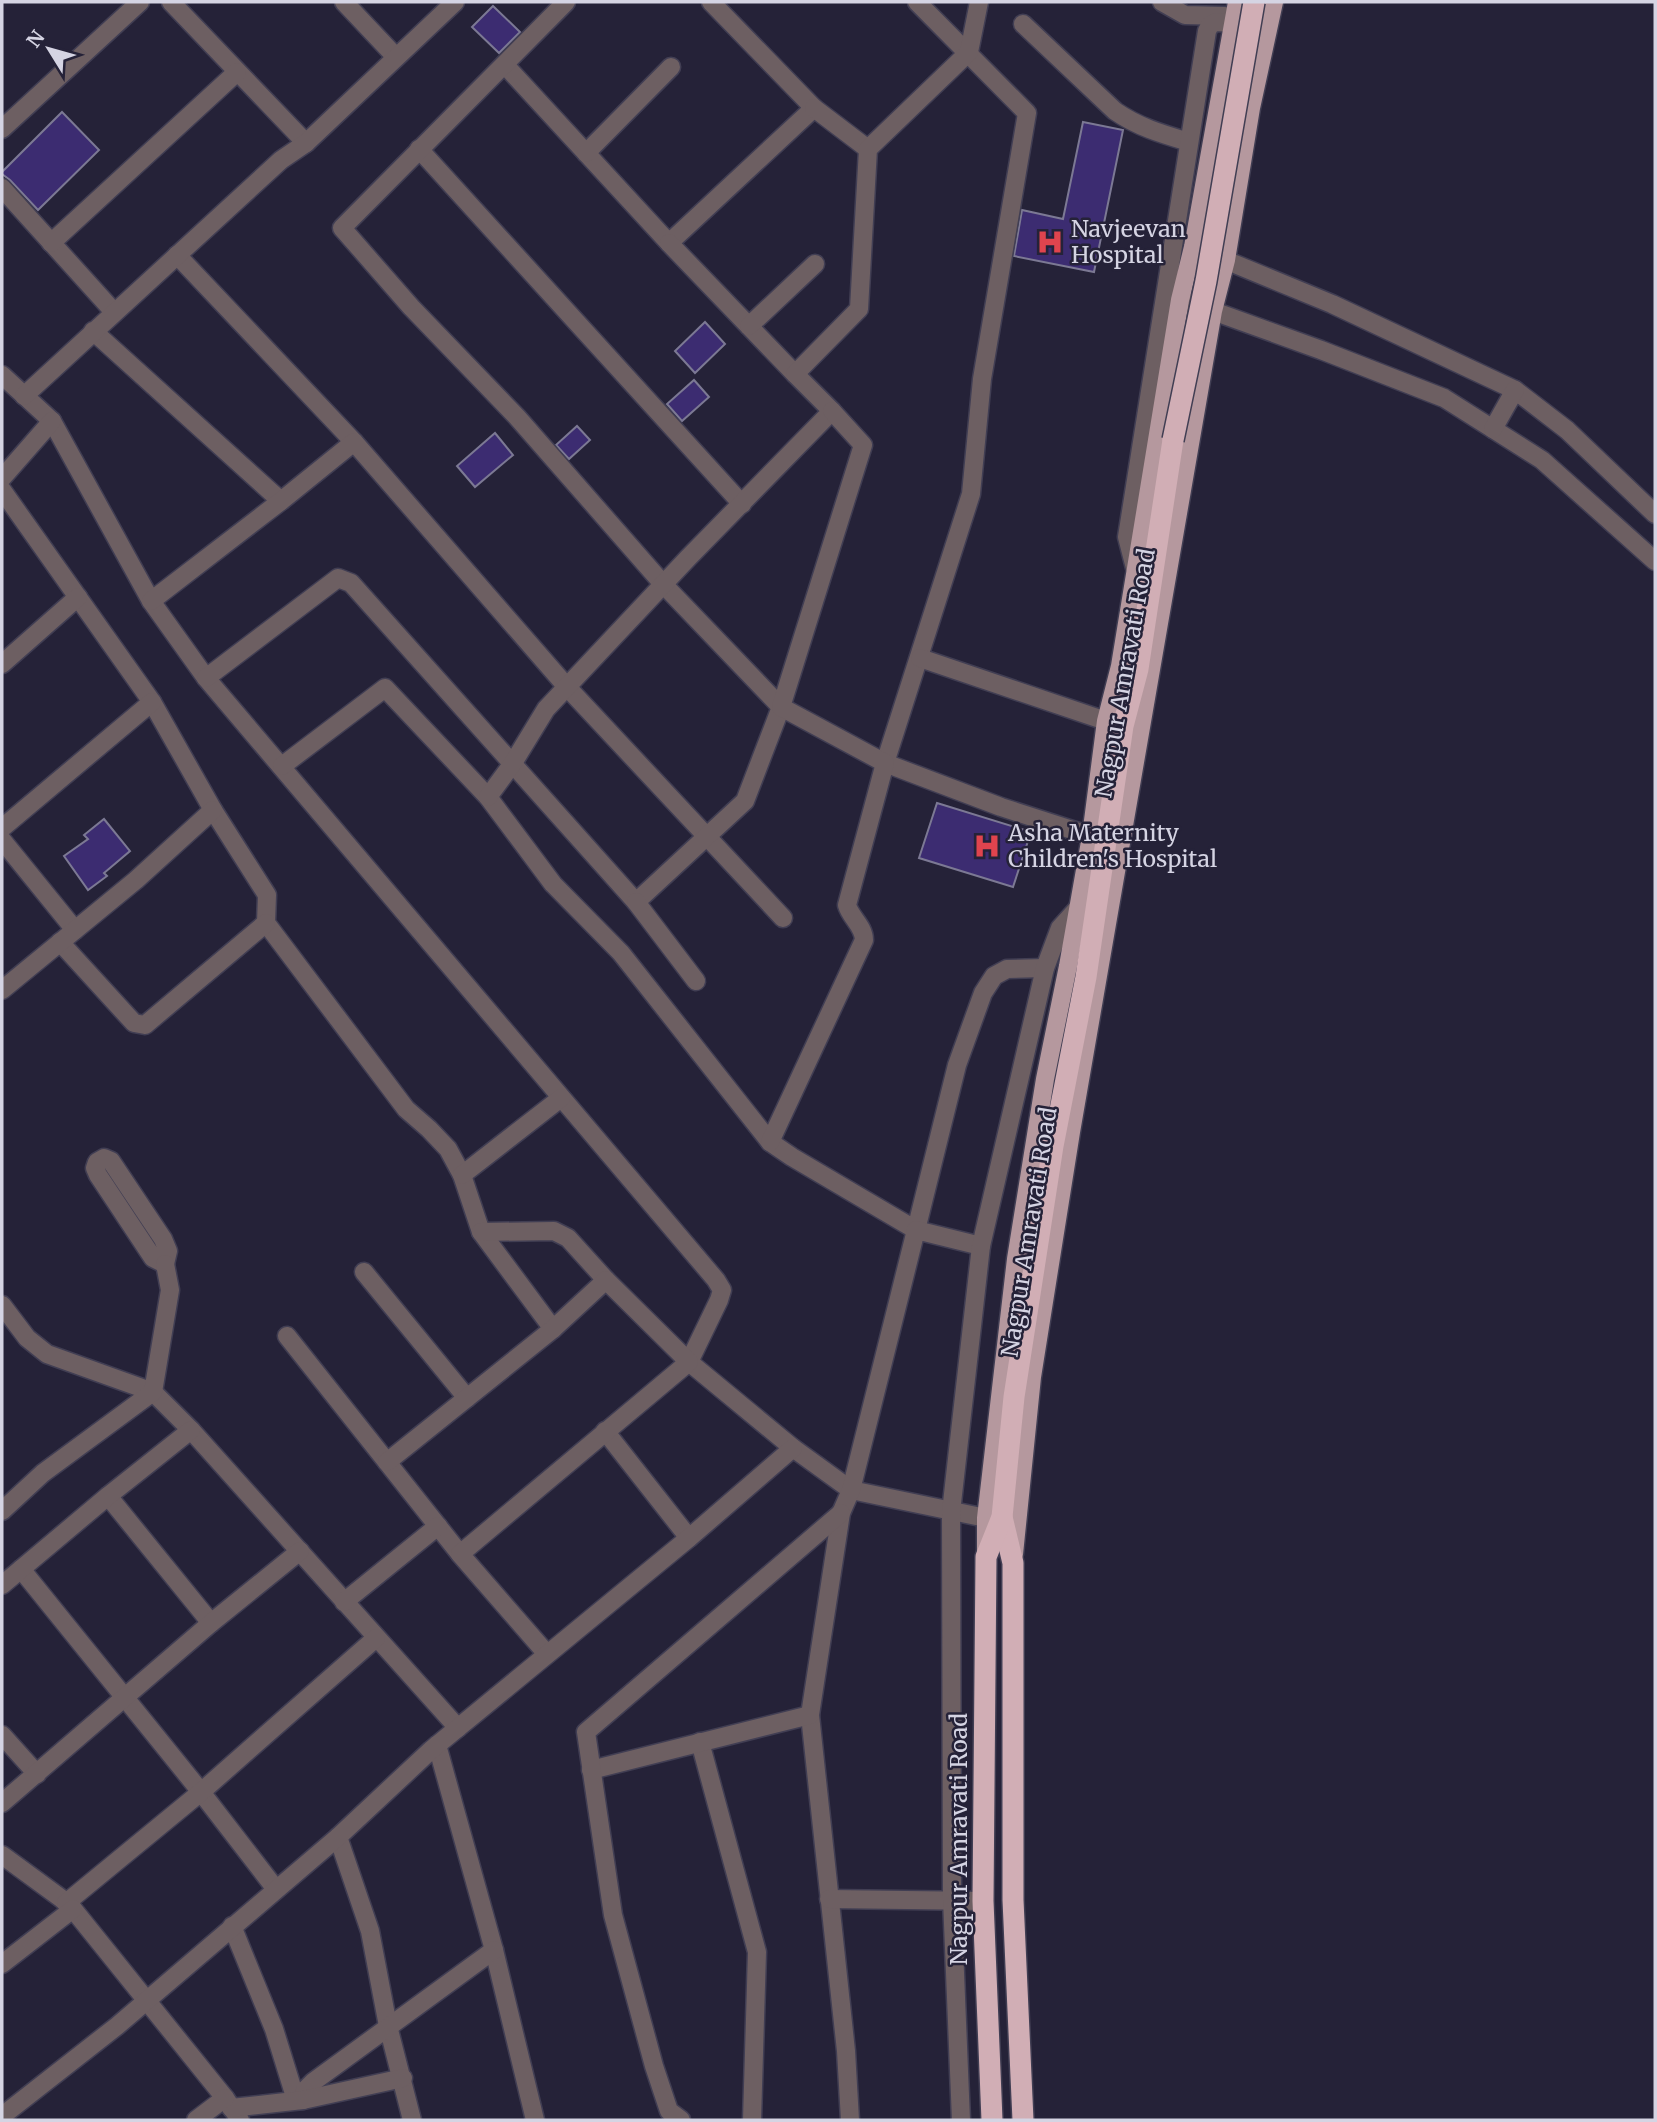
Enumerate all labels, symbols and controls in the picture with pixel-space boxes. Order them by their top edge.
north arrow [14,14,84,84]
text: N [21,26,50,52]
place label: Navjeevan Hospital [1071,214,1186,269]
hospital icon: Navjeevan Hospital [1035,227,1065,257]
street label: Nagpur Amravati Road [1088,546,1161,800]
place label: Asha Maternity Children's Hospital [1007,818,1217,873]
hospital icon: Asha Maternity Children's Hospital [972,831,1002,861]
street label: Nagpur Amravati Road [994,1105,1063,1359]
street label: Nagpur Amravati Road [944,1713,973,1965]

